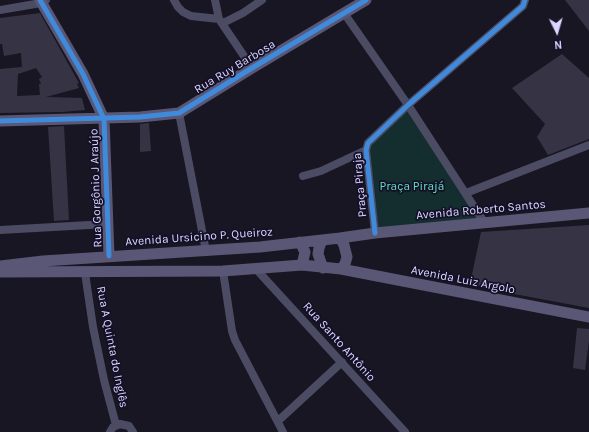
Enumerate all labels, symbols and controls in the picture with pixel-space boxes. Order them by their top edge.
north arrow [537,12,577,52]
street label: Rua Ruy Barbosa [192,37,278,97]
text: N [554,38,563,51]
street label: Rua Gorgônio J Araújo [87,128,105,248]
street label: Praça Piraja [350,152,370,218]
park label: Praça Pirajá [380,180,444,194]
street label: Avenida Roberto Santos [416,197,546,223]
street label: Avenida Ursicino P. Queiroz [125,225,273,249]
street label: Avenida Luiz Argolo [410,263,516,297]
street label: Rua A Quinta do Inglês [93,285,131,409]
street label: Rua Santo Antônio [300,299,378,385]

